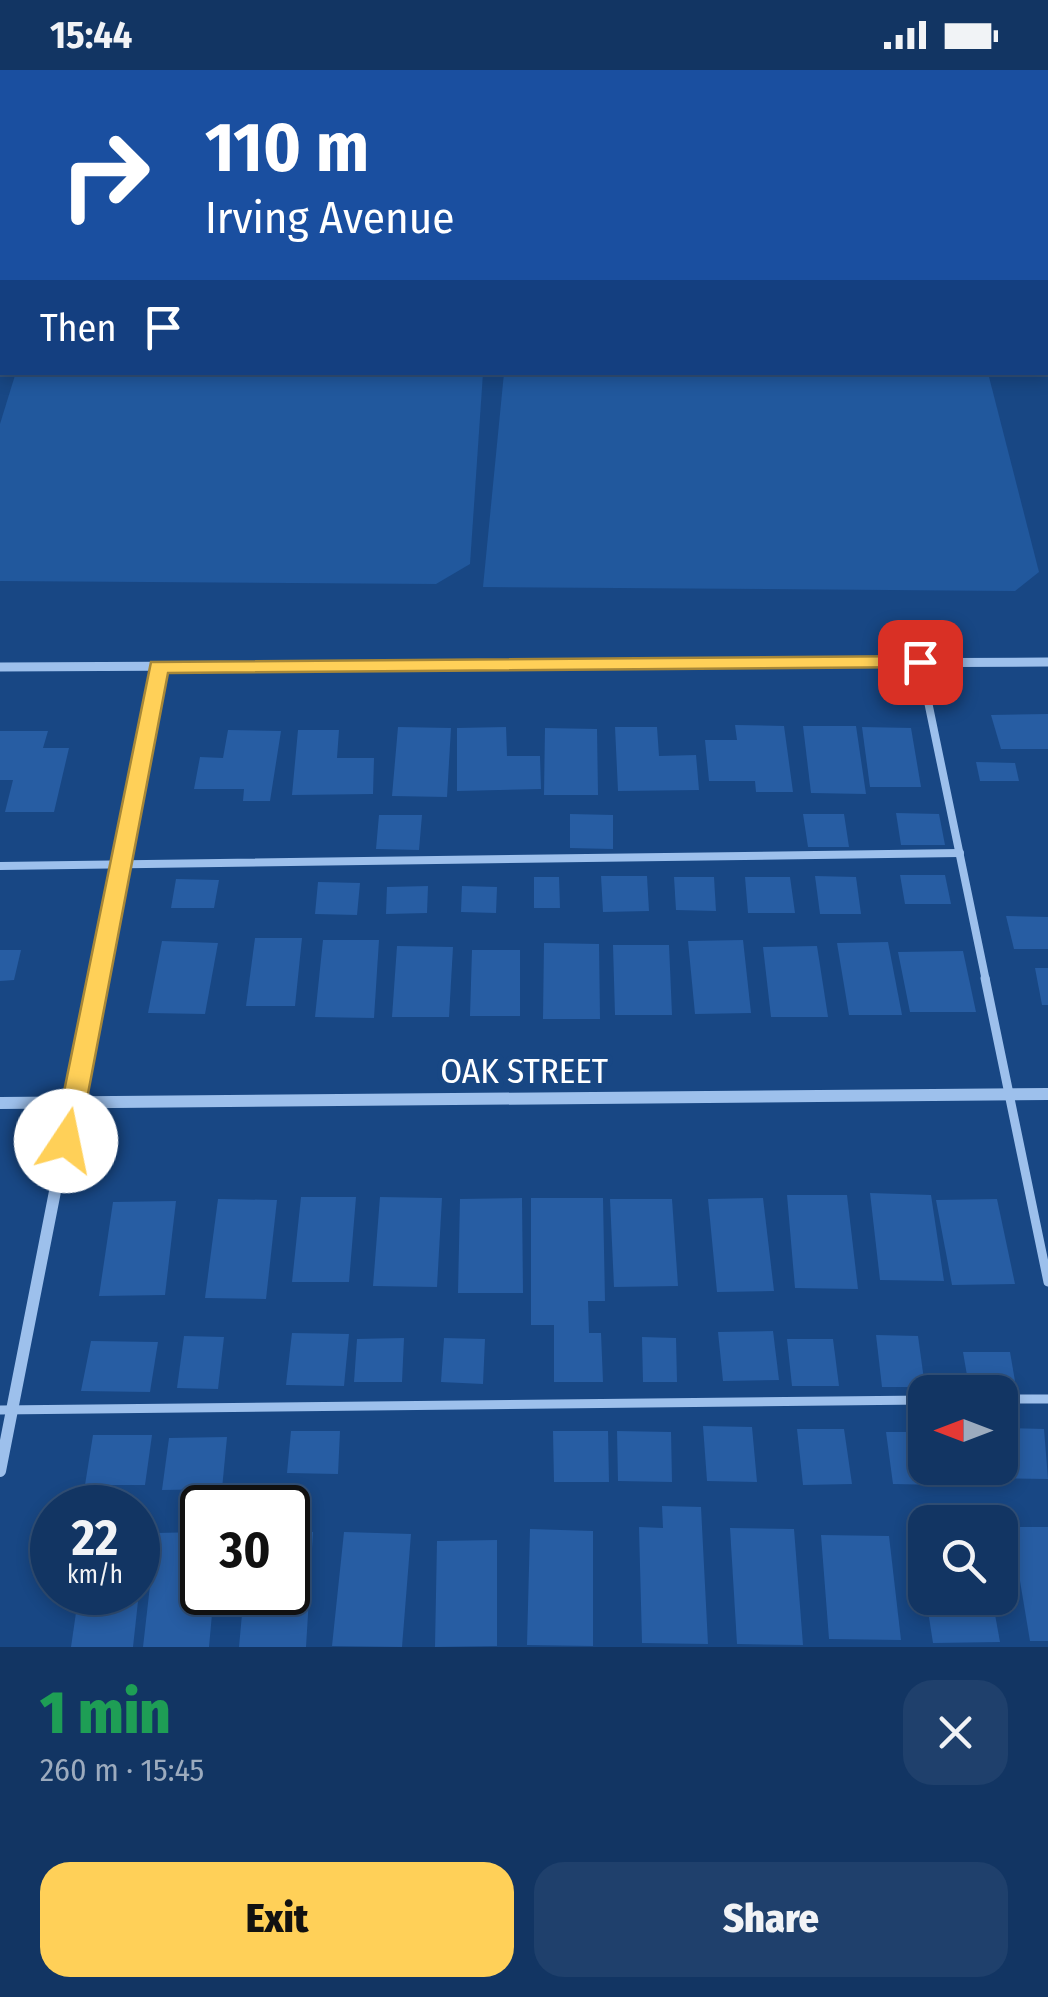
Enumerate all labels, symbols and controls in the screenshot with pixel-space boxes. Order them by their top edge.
text: 15:44 [50,12,132,58]
text: 110 m [205,106,369,190]
icon: right [40,110,170,240]
text: Irving Avenue [205,191,455,245]
icon: arrive [136,300,191,355]
text: Then [40,305,116,351]
pin [878,620,963,705]
icon: arrive [893,635,948,690]
street label: OAK STREET [440,1050,609,1092]
position arrow [14,1089,118,1193]
north arrow [908,1375,1018,1485]
map controls [908,1375,1018,1615]
speed limit sign: 30 [180,1485,310,1615]
button: search [908,1505,1018,1615]
text: 22 [72,1508,118,1568]
text: km/h [67,1560,123,1590]
text: 1 min [40,1677,171,1749]
button: close [903,1680,1008,1785]
text: 260 m · 15:45 [40,1751,204,1789]
button: Exit [40,1862,514,1977]
button: Share [534,1862,1008,1977]

